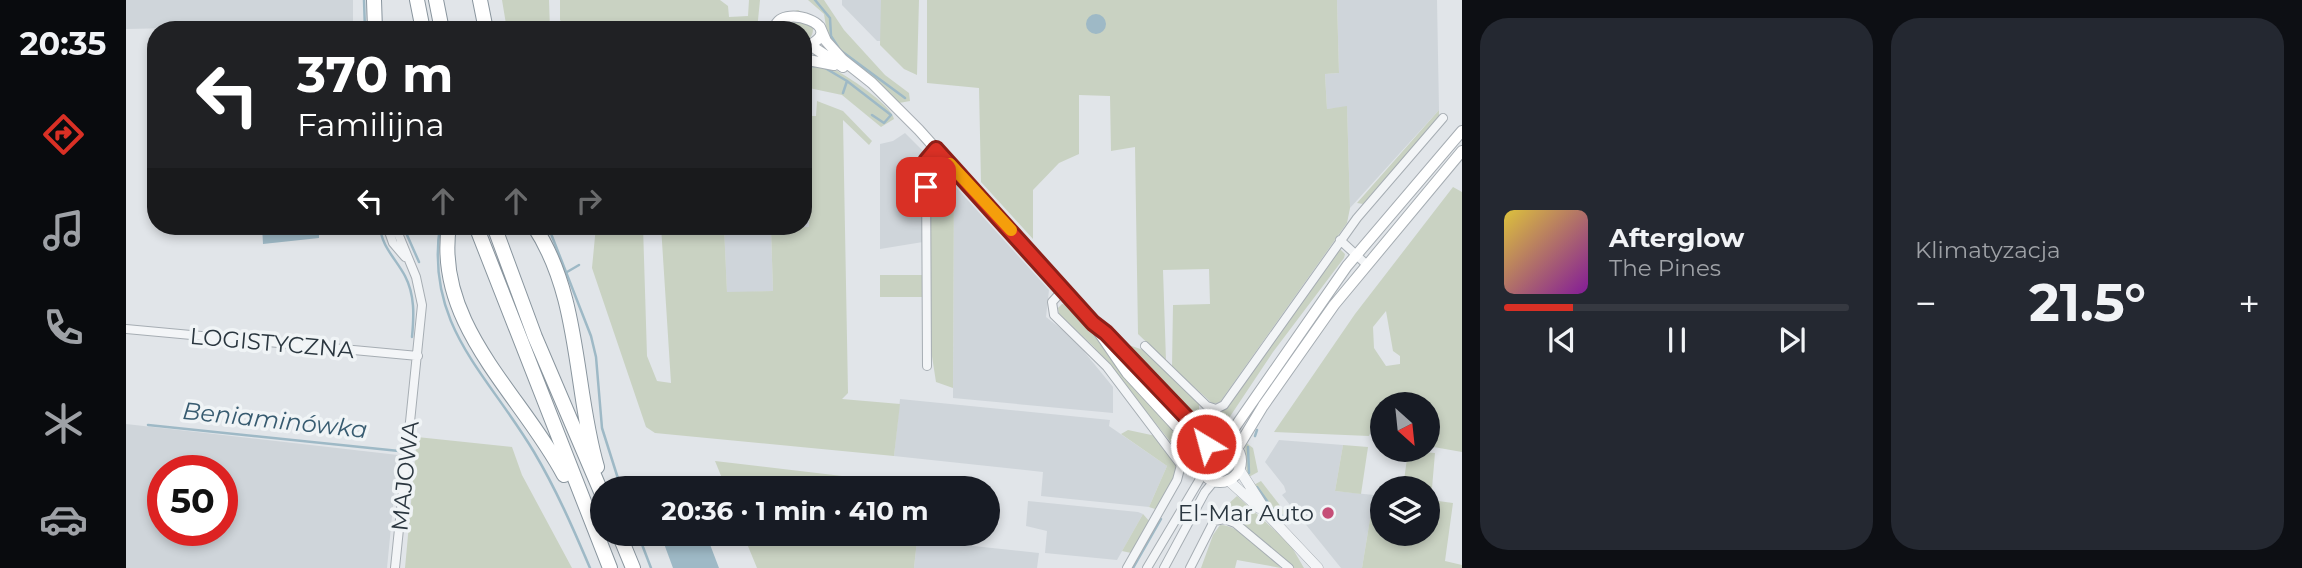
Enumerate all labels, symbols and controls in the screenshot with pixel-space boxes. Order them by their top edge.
text: 20:35 [20,24,106,63]
text: 370 m [297,45,454,104]
icon: left [182,49,273,140]
text: Familijna [297,105,445,144]
icon: directions [39,110,88,159]
pin [896,157,956,217]
icon: arrive [907,168,945,206]
icon: left [351,182,389,220]
icon: ahead [424,182,462,220]
icon: ahead [497,182,535,220]
icon: right [570,182,608,220]
icon: music [39,206,88,255]
text: Afterglow [1609,222,1744,254]
text: Klimatyzacja [1915,236,2061,264]
text: The Pines [1609,254,1721,282]
text: 21.5° [2029,271,2146,334]
text: − [1915,280,1937,327]
text: + [2238,280,2260,327]
icon: phone [39,303,88,352]
icon: previous [1543,321,1581,359]
icon: pause [1658,321,1696,359]
icon: next [1773,321,1811,359]
street label: LOGISTYCZNA [189,322,356,364]
north arrow [1370,392,1440,462]
map controls [1370,392,1440,546]
water label: Beniaminówka [181,396,369,444]
icon: climate [39,399,88,448]
position arrow [1169,407,1243,481]
street label: MAJOWA [385,419,425,532]
speed limit sign: 50 [147,455,238,546]
button: layers [1370,476,1440,546]
icon: car [39,495,88,544]
text: 20:36 · 1 min · 410 m [661,495,929,527]
place label: El-Mar Auto [1178,499,1314,527]
marker: El-Mar Auto [1320,505,1336,521]

